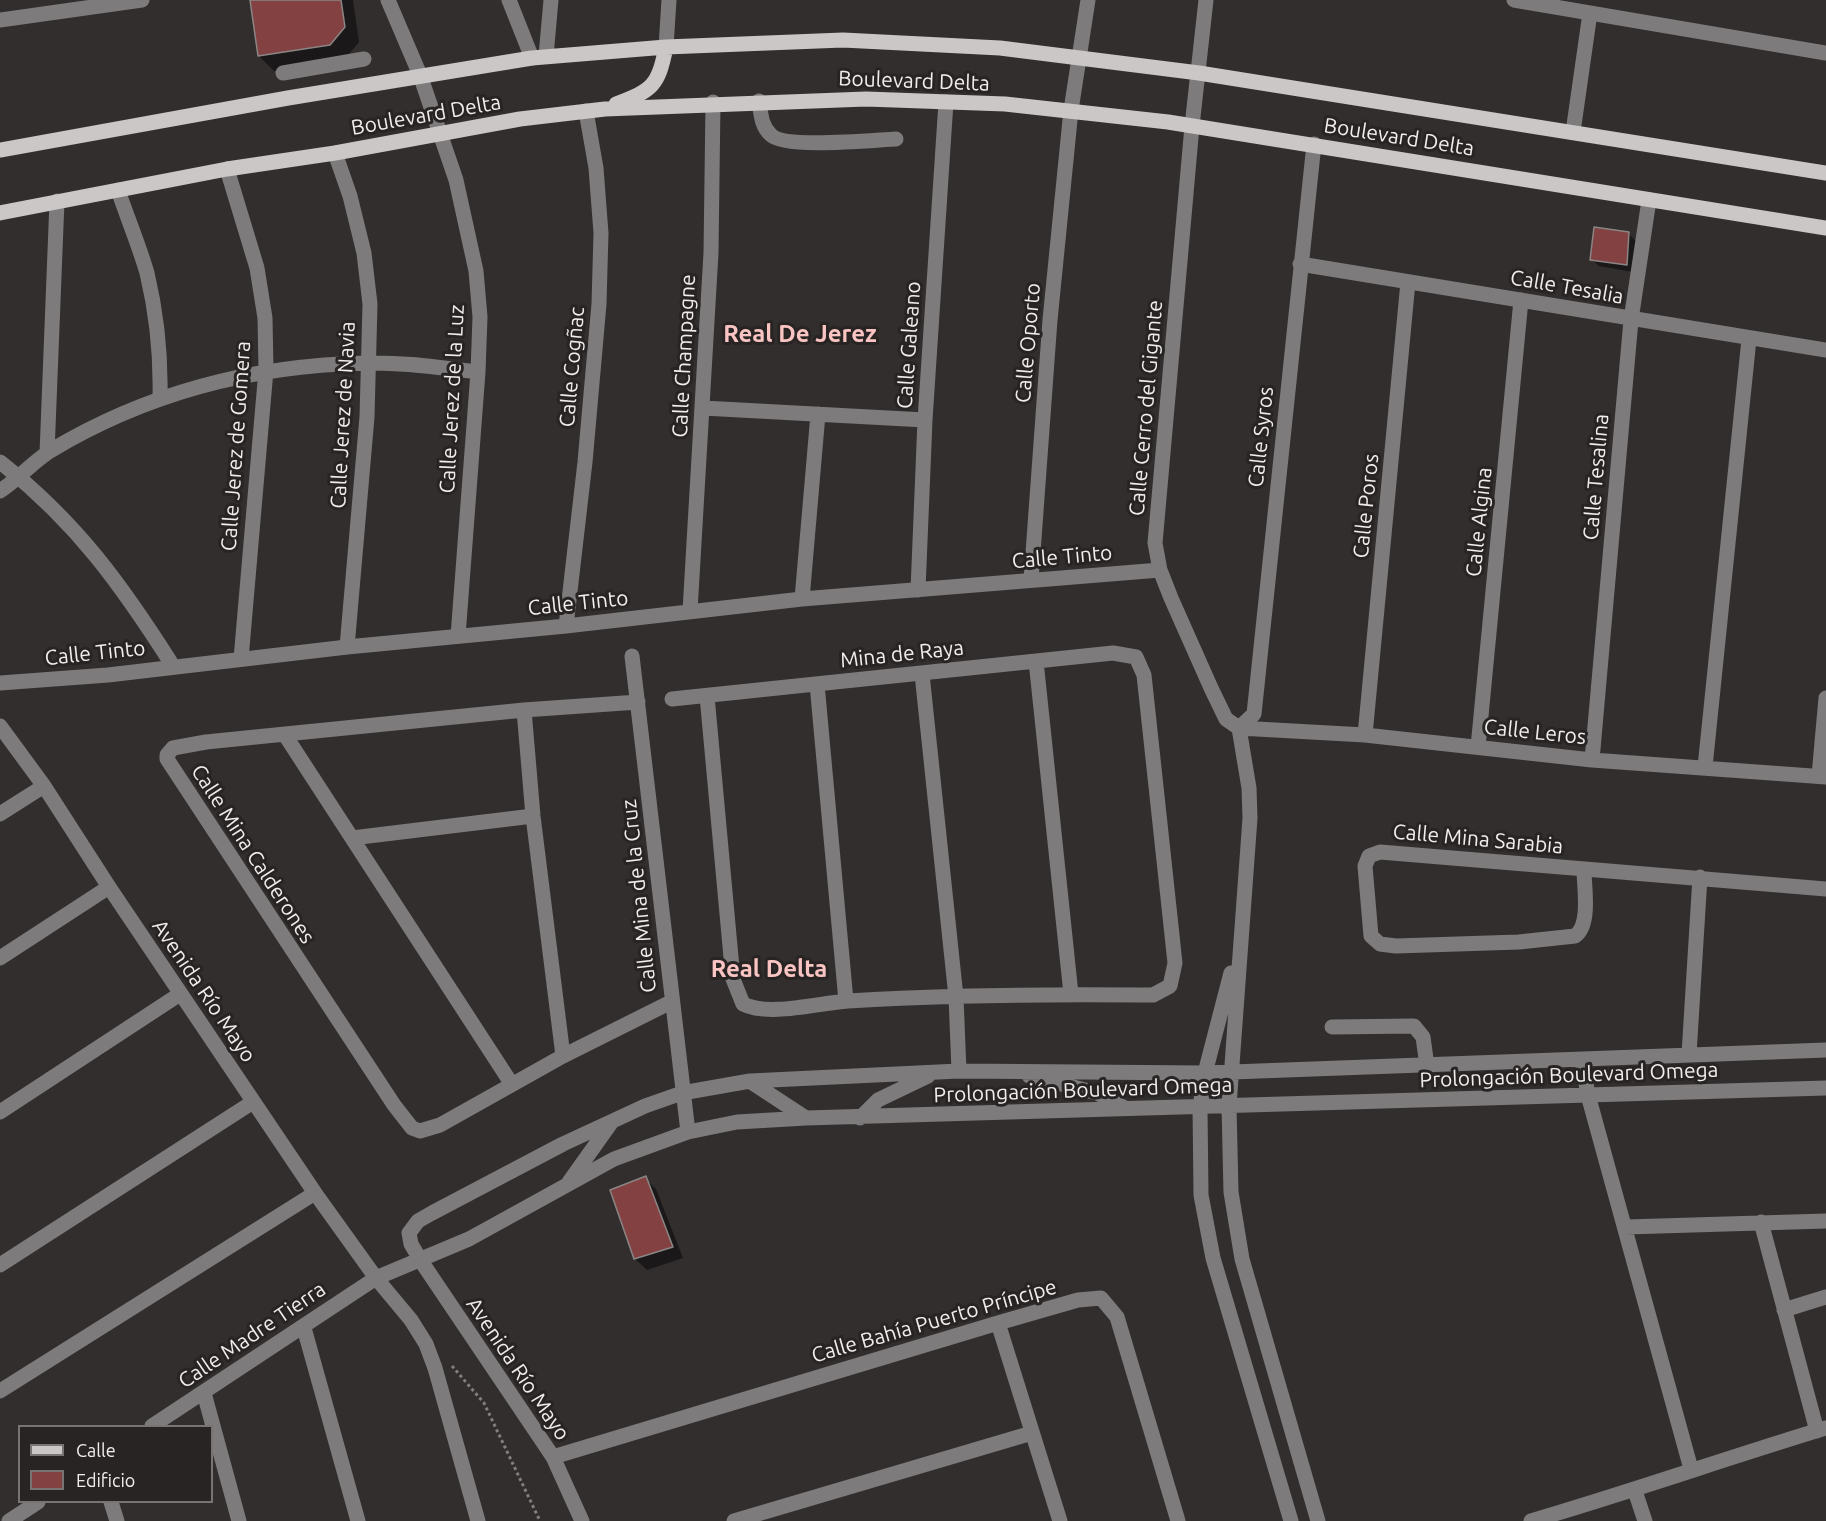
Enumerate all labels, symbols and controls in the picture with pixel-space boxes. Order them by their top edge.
street label: Boulevard Delta [838,66,990,96]
street label: Boulevard Delta [349,89,503,141]
street label: Boulevard Delta [1322,113,1476,161]
street label: Calle Tesalia [1508,265,1626,309]
street label: Calle Champagne [667,274,701,438]
street label: Calle Galeano [892,280,926,410]
street label: Calle Oporto [1010,282,1046,404]
street label: Calle Cerro del Gigante [1124,299,1168,517]
street label: Calle Jerez de la Luz [434,304,470,494]
street label: Calle Cogñac [554,306,590,428]
district label: Real De Jerez [723,320,877,348]
street label: Calle Jerez de Navia [326,321,360,509]
street label: Calle Jerez de Gomera [216,340,256,552]
street label: Calle Syros [1243,385,1279,489]
street label: Calle Tesalina [1578,413,1614,541]
street label: Calle Poros [1348,452,1384,560]
street label: Calle Algina [1461,466,1497,578]
street label: Calle Tinto [1011,540,1113,574]
street label: Calle Tinto [527,585,629,621]
street label: Calle Tinto [44,635,146,671]
street label: Mina de Raya [839,635,965,673]
street label: Calle Leros [1483,714,1587,750]
street label: Calle Mina Calderones [186,760,320,948]
street label: Calle Mina de la Cruz [616,798,662,994]
street label: Calle Mina Sarabia [1392,819,1564,859]
street label: Avenida Río Mayo [147,915,261,1067]
district label: Real Delta [711,955,827,983]
street label: Prolongación Boulevard Omega [1419,1057,1719,1093]
street label: Prolongación Boulevard Omega [933,1072,1233,1108]
street label: Calle Bahía Puerto Príncipe [809,1274,1059,1368]
street label: Calle Madre Tierra [174,1276,330,1394]
street label: Avenida Río Mayo [461,1293,575,1445]
legend [18,1425,213,1503]
text: Calle [76,1440,116,1460]
text: Edificio [76,1470,135,1490]

